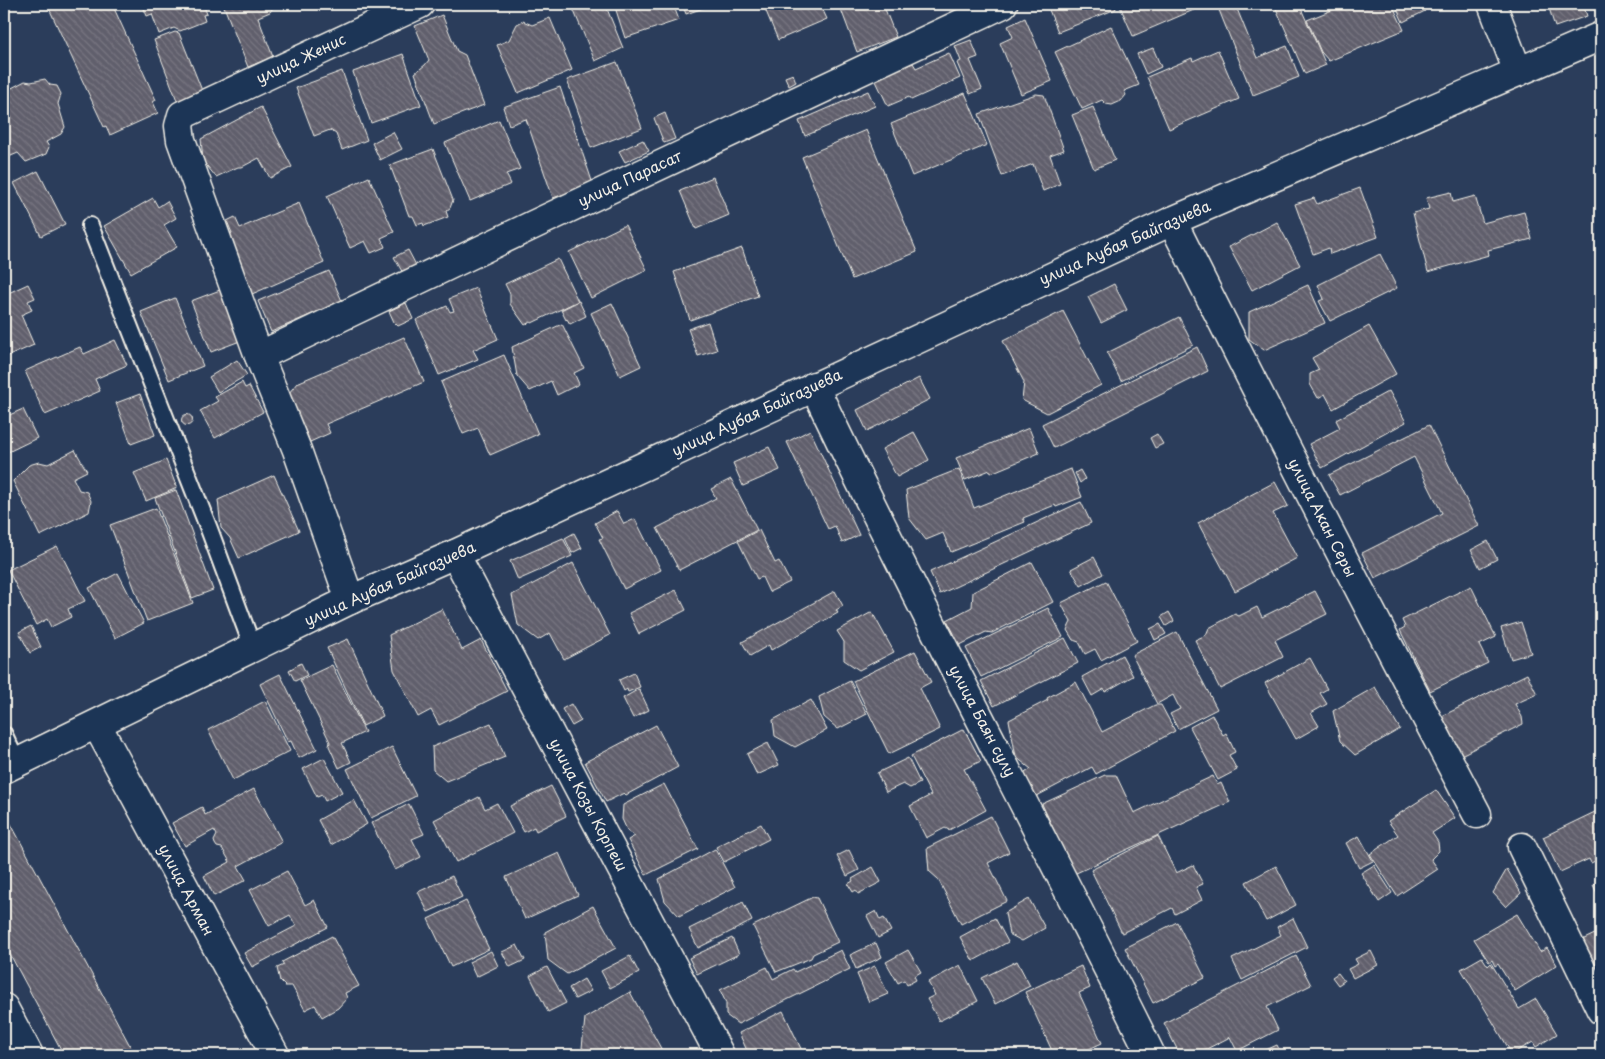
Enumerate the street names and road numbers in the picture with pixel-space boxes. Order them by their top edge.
street label: улица Женис [252,27,349,89]
street label: улица Парасат [574,143,686,212]
street label: улица Аубая Байгазиева [1035,193,1214,290]
street label: улица Аубая Байгазиева [667,362,846,461]
street label: улица Акан Серы [1283,454,1363,581]
street label: улица Аубая Байгазиева [300,534,479,631]
street label: улица Баян сулу [944,660,1023,780]
street label: улица Козы Корпеш [544,734,634,875]
street label: улица Арман [154,839,221,939]

